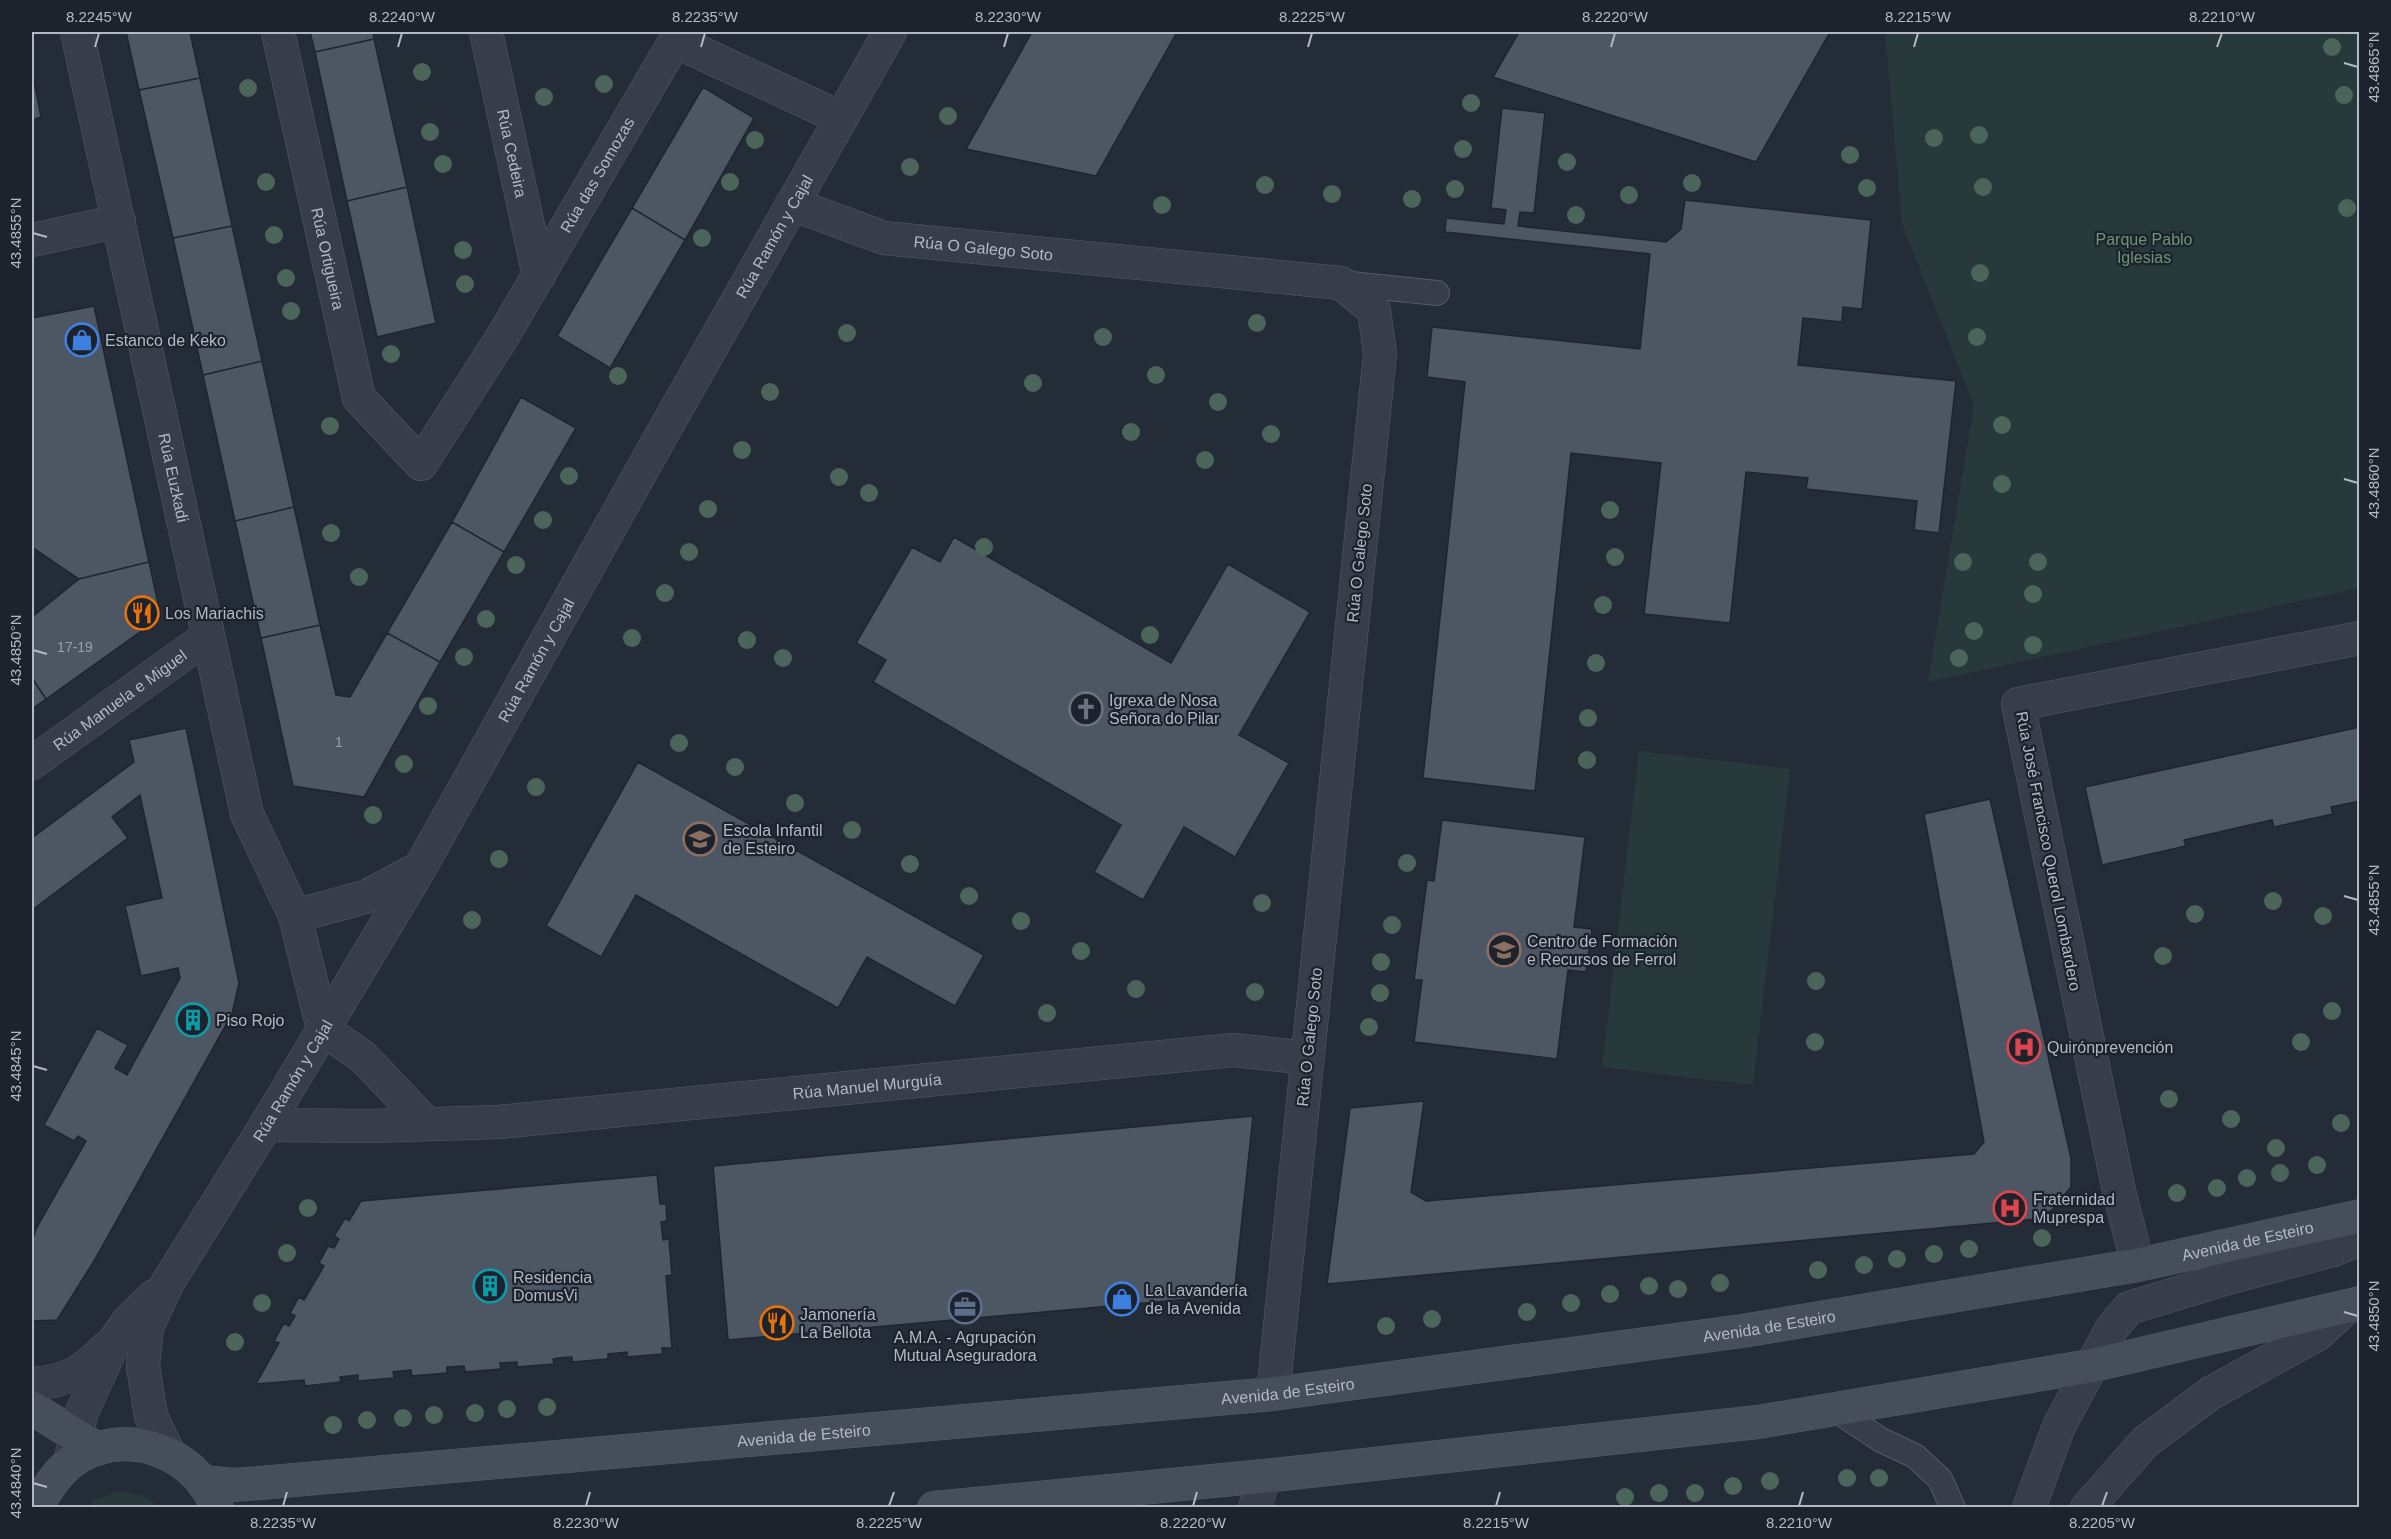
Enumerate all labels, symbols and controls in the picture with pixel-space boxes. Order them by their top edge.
text: 8.2245°W [66,8,133,25]
text: 8.2240°W [369,8,436,25]
text: 8.2235°W [672,8,739,25]
text: 8.2230°W [975,8,1042,25]
text: 8.2225°W [1279,8,1346,25]
text: 8.2220°W [1582,8,1649,25]
text: 8.2215°W [1885,8,1952,25]
text: 8.2210°W [2189,8,2256,25]
text: 43.4865°N [2365,31,2382,103]
street label: Rúa Cedeira [494,108,530,199]
street label: Rúa das Somozas [557,114,638,236]
street label: Rúa Ramón y Cajal [733,172,816,301]
text: 43.4855°N [7,197,24,269]
street label: Rúa Ortigueira [308,206,347,311]
park label: Parque Pablo Iglesias [2096,231,2193,266]
street label: Rúa O Galego Soto [913,233,1054,264]
shop icon: Estanco de Keko [64,322,100,358]
place label: Estanco de Keko [105,332,226,349]
street label: Rúa Euzkadi [155,432,191,524]
text: 43.4860°N [2365,447,2382,519]
street label: Rúa O Galego Soto [1344,483,1375,623]
restaurant icon: Los Mariachis [124,595,160,631]
street label: Rúa Ramón y Cajal [495,596,578,725]
place label: Los Mariachis [165,605,264,622]
text: 43.4850°N [7,614,24,686]
house number: 17-19 [57,639,93,655]
street label: Rúa Manuela e Miguel [50,647,190,754]
church icon: Igrexa de Nosa Señora do Pilar [1068,691,1104,727]
place label: Igrexa de Nosa Señora do Pilar [1109,692,1220,727]
street label: Rúa José Francisco Querol Lombardero [2013,710,2084,992]
house number: 1 [335,734,343,750]
school or university icon: Escola Infantil de Esteiro [682,821,718,857]
place label: Escola Infantil de Esteiro [723,822,823,857]
text: 43.4855°N [2365,864,2382,936]
school or university icon: Centro de Formación e Recursos de Ferrol [1486,932,1522,968]
place label: Centro de Formación e Recursos de Ferrol [1527,933,1677,968]
street label: Rúa O Galego Soto [1294,967,1325,1107]
building icon: Piso Rojo [175,1002,211,1038]
place label: Piso Rojo [216,1012,285,1029]
street label: Rúa Ramón y Cajal [250,1017,336,1145]
hospital icon: Quirónprevención [2006,1029,2042,1065]
text: 43.4845°N [7,1030,24,1102]
place label: Quirónprevención [2047,1039,2173,1056]
street label: Rúa Manuel Murguía [792,1071,943,1102]
hospital icon: Fraternidad Muprespa [1992,1190,2028,1226]
place label: Fraternidad Muprespa [2033,1191,2115,1226]
street label: Avenida de Esteiro [2180,1219,2315,1264]
building icon: Residencia DomusVi [472,1268,508,1304]
place label: Residencia DomusVi [513,1269,592,1304]
text: 43.4850°N [2365,1280,2382,1352]
shop icon: La Lavandería de la Avenida [1104,1281,1140,1317]
place label: La Lavandería de la Avenida [1145,1282,1247,1317]
office icon: A.M.A. - Agrupación Mutual Aseguradora [947,1289,983,1325]
restaurant icon: Jamonería La Bellota [759,1305,795,1341]
place label: Jamonería La Bellota [800,1306,876,1341]
street label: Avenida de Esteiro [1702,1308,1837,1345]
place label: A.M.A. - Agrupación Mutual Aseguradora [893,1329,1037,1364]
street label: Avenida de Esteiro [1220,1375,1355,1408]
street label: Avenida de Esteiro [736,1421,871,1450]
text: 43.4840°N [7,1447,24,1519]
text: 8.2235°W [250,1514,317,1531]
text: 8.2230°W [553,1514,620,1531]
text: 8.2225°W [856,1514,923,1531]
text: 8.2220°W [1160,1514,1227,1531]
text: 8.2215°W [1463,1514,1530,1531]
text: 8.2210°W [1766,1514,1833,1531]
text: 8.2205°W [2069,1514,2136,1531]

